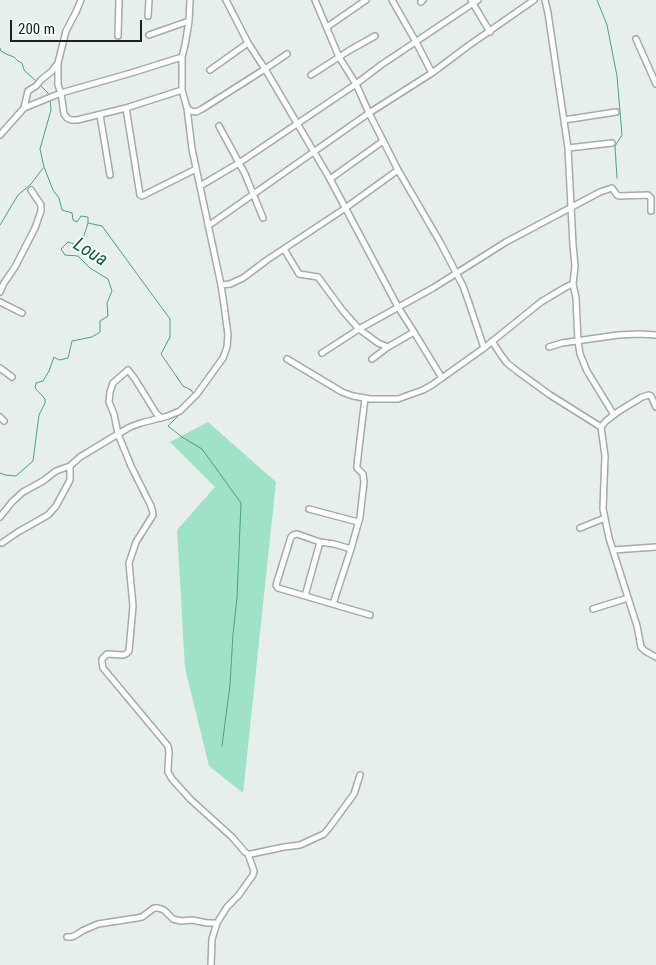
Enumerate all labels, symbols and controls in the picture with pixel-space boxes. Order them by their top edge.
scale bar [12,10,145,42]
text: 200 m [18,20,55,38]
water label: Loua [69,234,111,272]

